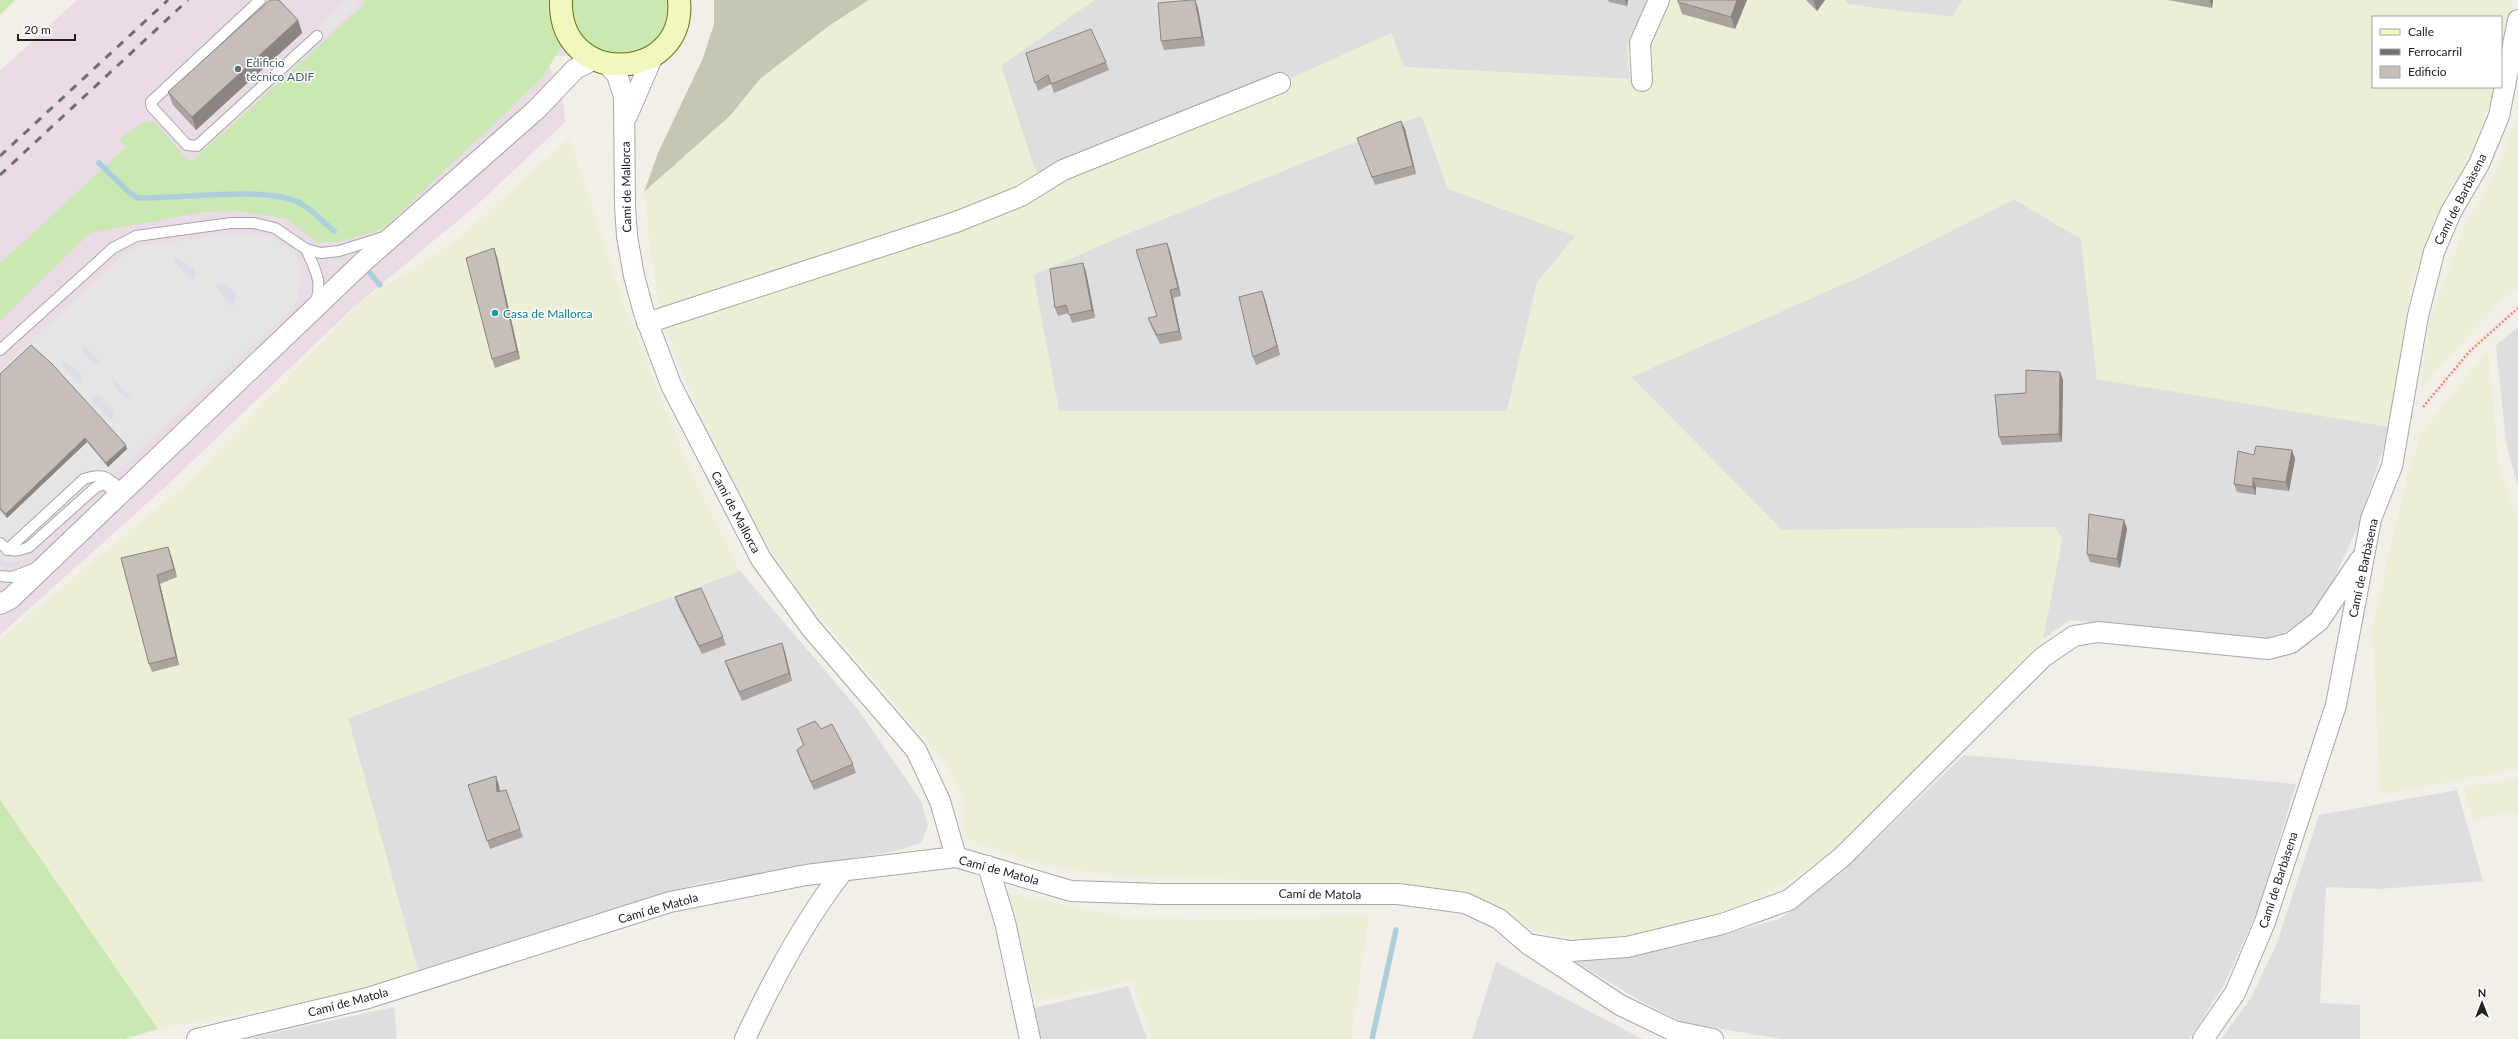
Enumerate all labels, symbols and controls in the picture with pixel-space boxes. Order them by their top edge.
scale bar [18,16,75,42]
legend [2372,16,2502,88]
text: 20 m [24,22,51,37]
text: Calle [2408,24,2434,39]
text: Ferrocarril [2408,44,2462,59]
place label: Edificio técnico ADIF [246,55,315,84]
marker: Edificio técnico ADIF [233,64,243,74]
text: Edificio [2408,64,2447,79]
street label: Camí de Mallorca [618,141,634,233]
street label: Camí de Barbàsena [2430,151,2490,247]
place label: Casa de Mallorca [503,306,593,321]
marker: Casa de Mallorca [490,308,500,318]
street label: Camí de Mallorca [708,468,764,556]
street label: Camí de Barbàsena [2345,517,2381,619]
street label: Camí de Barbàsena [2255,830,2301,930]
street label: Camí de Matola [957,852,1041,888]
street label: Camí de Matola [1279,886,1361,902]
street label: Camí de Matola [616,889,700,927]
north arrow [2462,983,2502,1023]
street label: Camí de Matola [306,984,390,1020]
text: N [2478,986,2486,999]

